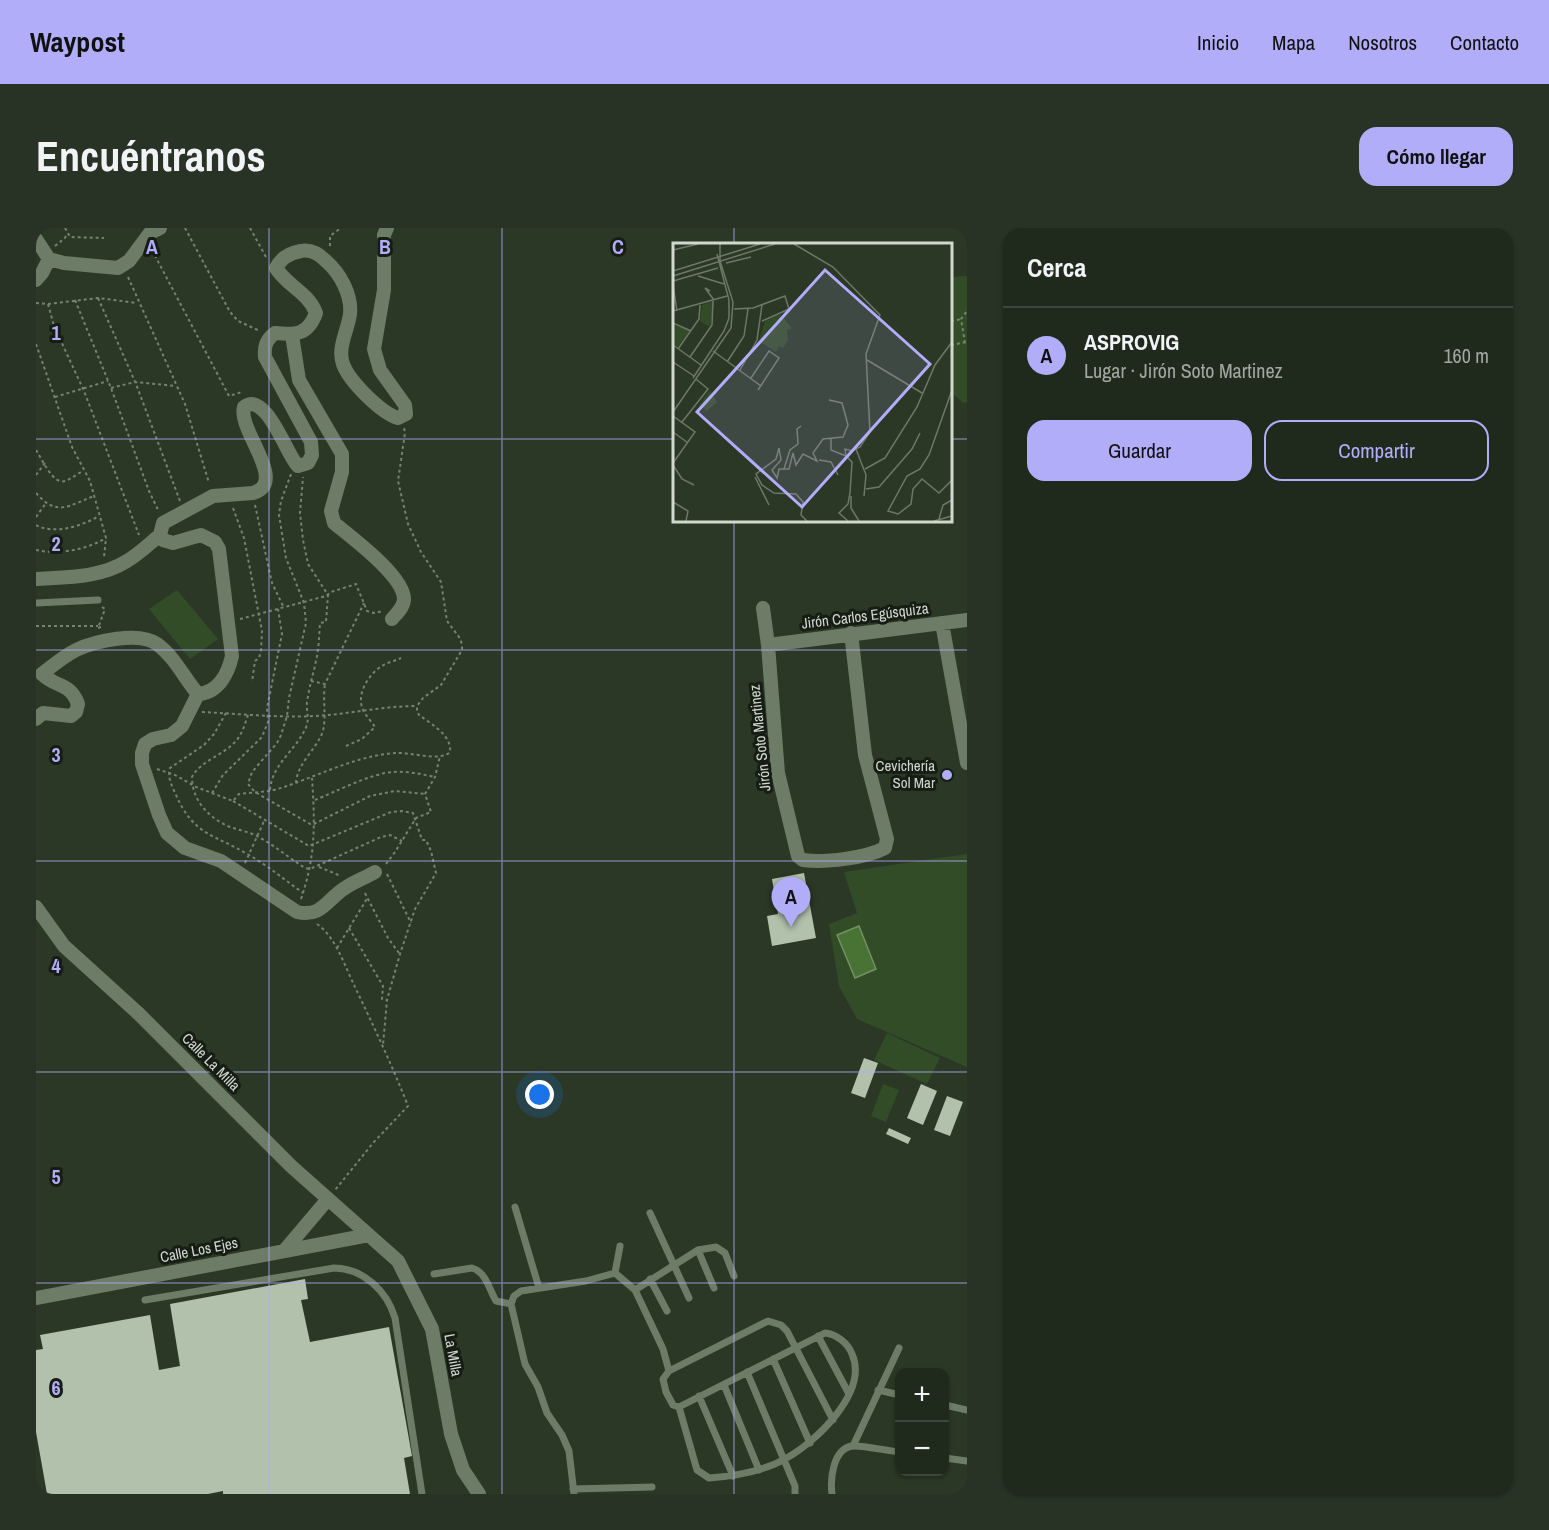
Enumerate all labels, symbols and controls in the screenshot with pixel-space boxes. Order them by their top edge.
text: Waypost [30,23,125,61]
text: Inicio [1197,28,1239,57]
text: Mapa [1272,28,1315,57]
text: Nosotros [1348,28,1417,57]
text: Contacto [1450,28,1519,57]
button: Cómo llegar [1359,127,1513,186]
text: Encuéntranos [36,128,266,184]
text: A [146,233,158,260]
text: B [379,233,391,260]
text: C [612,233,624,260]
inset map [673,243,952,522]
text: Cerca [1027,250,1086,285]
text: 1 [51,319,61,346]
text: ASPROVIG [1084,327,1179,357]
text: A [1041,342,1052,369]
text: 160 m [1443,342,1489,369]
text: Lugar · Jirón Soto Martinez [1084,357,1283,384]
button: Guardar [1027,420,1252,481]
button: Compartir [1264,420,1489,481]
text: 2 [51,530,61,557]
street label: Jirón Carlos Egúsquiza [800,597,930,634]
street label: Jirón Soto Martinez [743,684,776,793]
text: 3 [51,741,61,768]
place label: Cevichería Sol Mar [876,755,935,793]
marker: Cevichería Sol Mar [940,768,954,782]
pin: A [772,878,810,927]
text: 4 [51,952,61,979]
street label: Calle La Milla [178,1028,245,1096]
your location [525,1080,554,1109]
text: 5 [51,1163,61,1190]
street label: Calle Los Ejes [158,1232,239,1267]
street label: La Milla [439,1332,468,1378]
map controls [895,1368,949,1476]
button: + [895,1368,949,1422]
text: 6 [51,1374,61,1401]
button: − [895,1422,949,1476]

